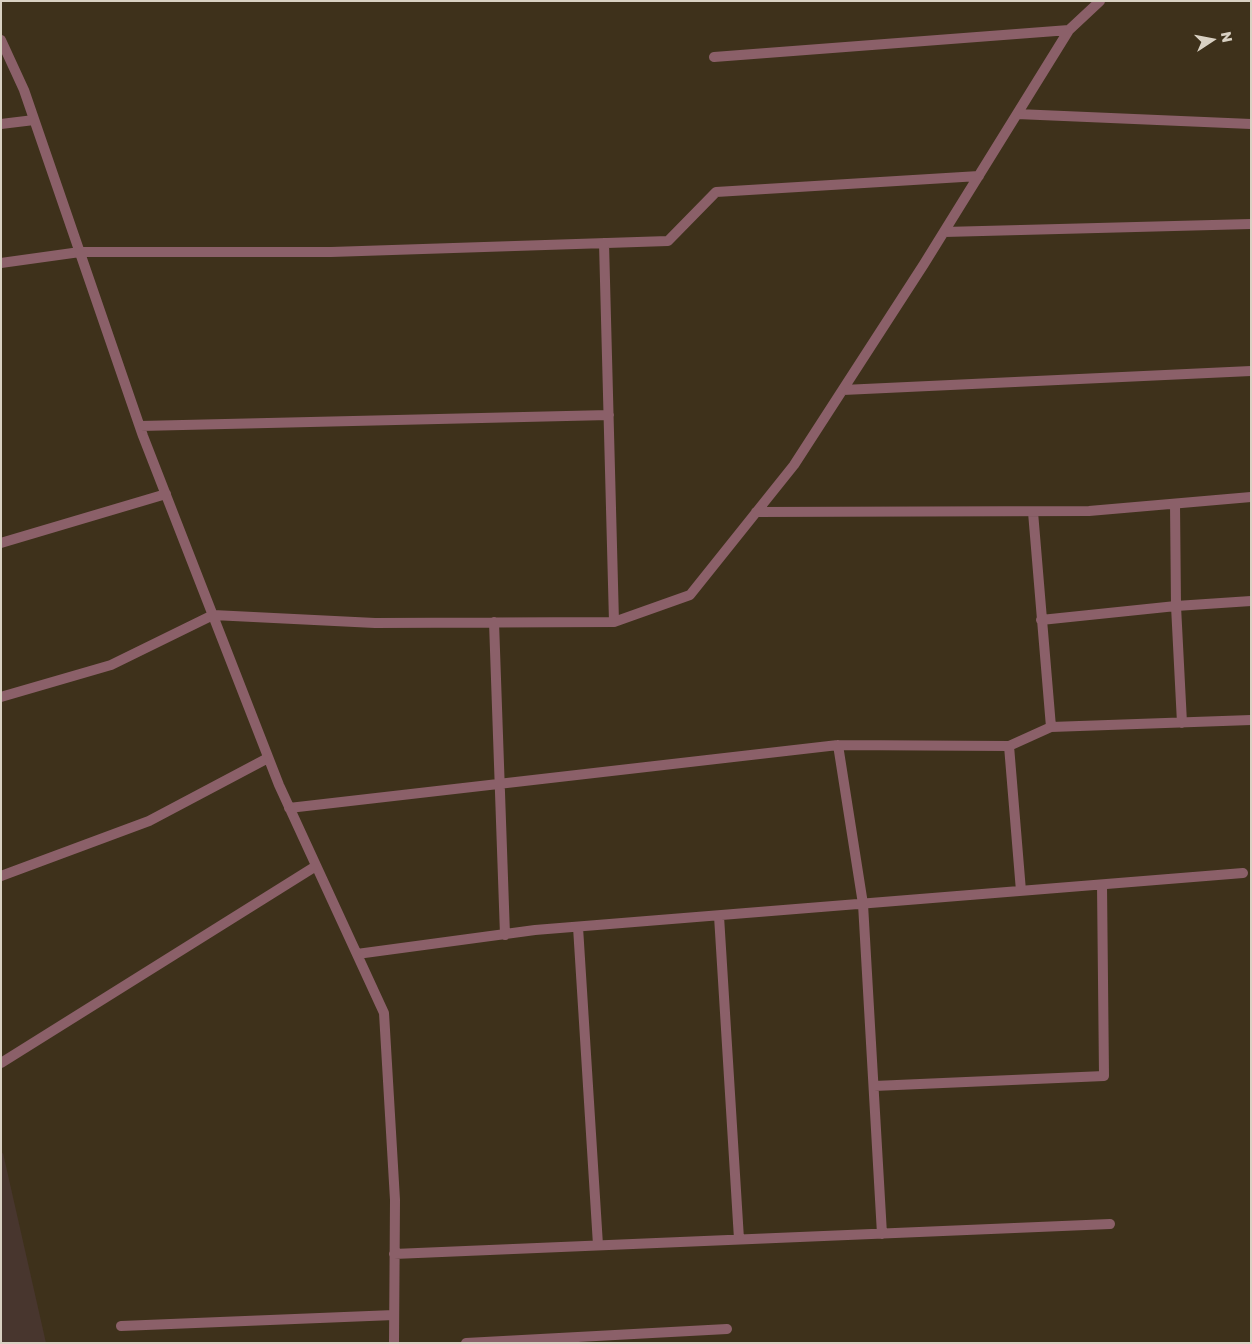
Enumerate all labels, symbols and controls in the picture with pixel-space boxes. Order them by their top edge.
north arrow [1187,15,1237,65]
text: N [1218,30,1237,44]

